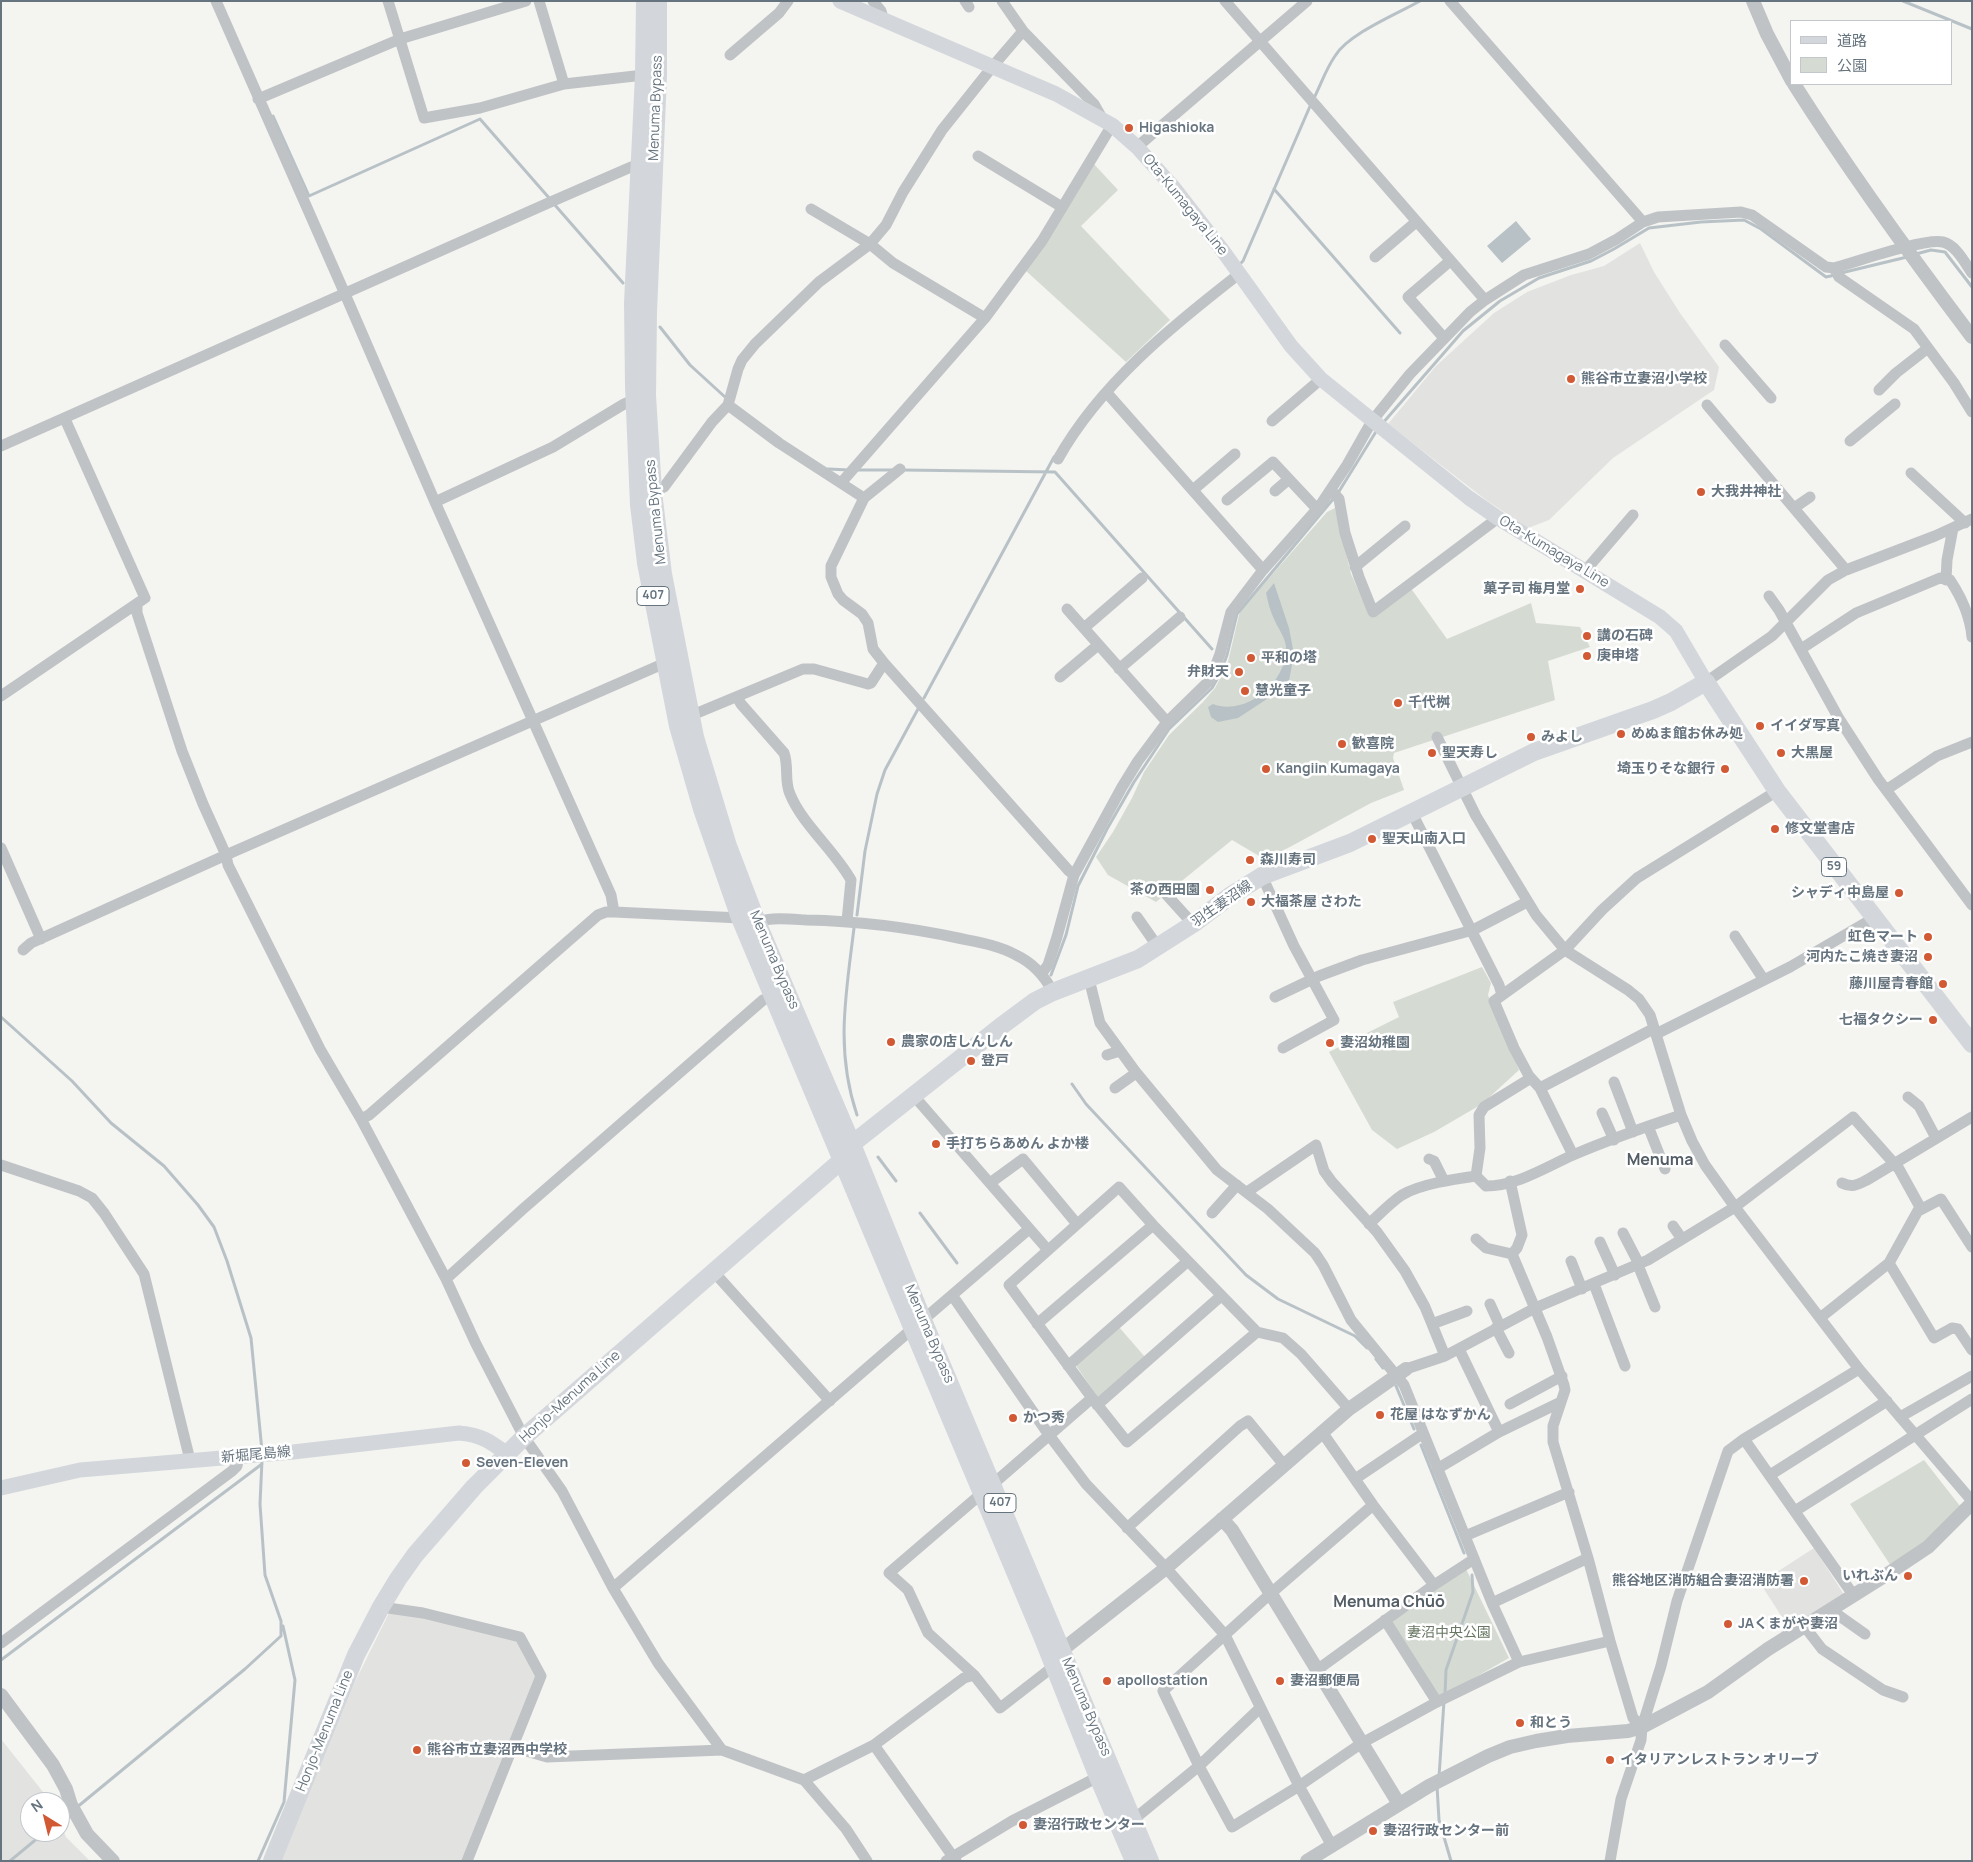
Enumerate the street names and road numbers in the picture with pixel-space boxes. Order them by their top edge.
street label: Menuma Bypass [646,55,666,161]
street label: Ota-Kumagaya Line [1139,151,1231,259]
street label: Menuma Bypass [642,459,670,565]
street label: Ota-Kumagaya Line [1496,513,1612,591]
road number: 407 [637,586,669,606]
road number: 59 [1822,858,1846,876]
street label: 羽生妻沼線 [1189,877,1255,931]
street label: Menuma Bypass [746,908,802,1012]
street label: Menuma Bypass [901,1282,957,1386]
street label: Honjo-Menuma Line [516,1347,624,1447]
street label: 新堀尾島線 [220,1444,292,1466]
road number: 407 [984,1494,1016,1512]
street label: Menuma Bypass [1058,1655,1114,1759]
street label: Honjo-Menuma Line [293,1668,357,1794]

